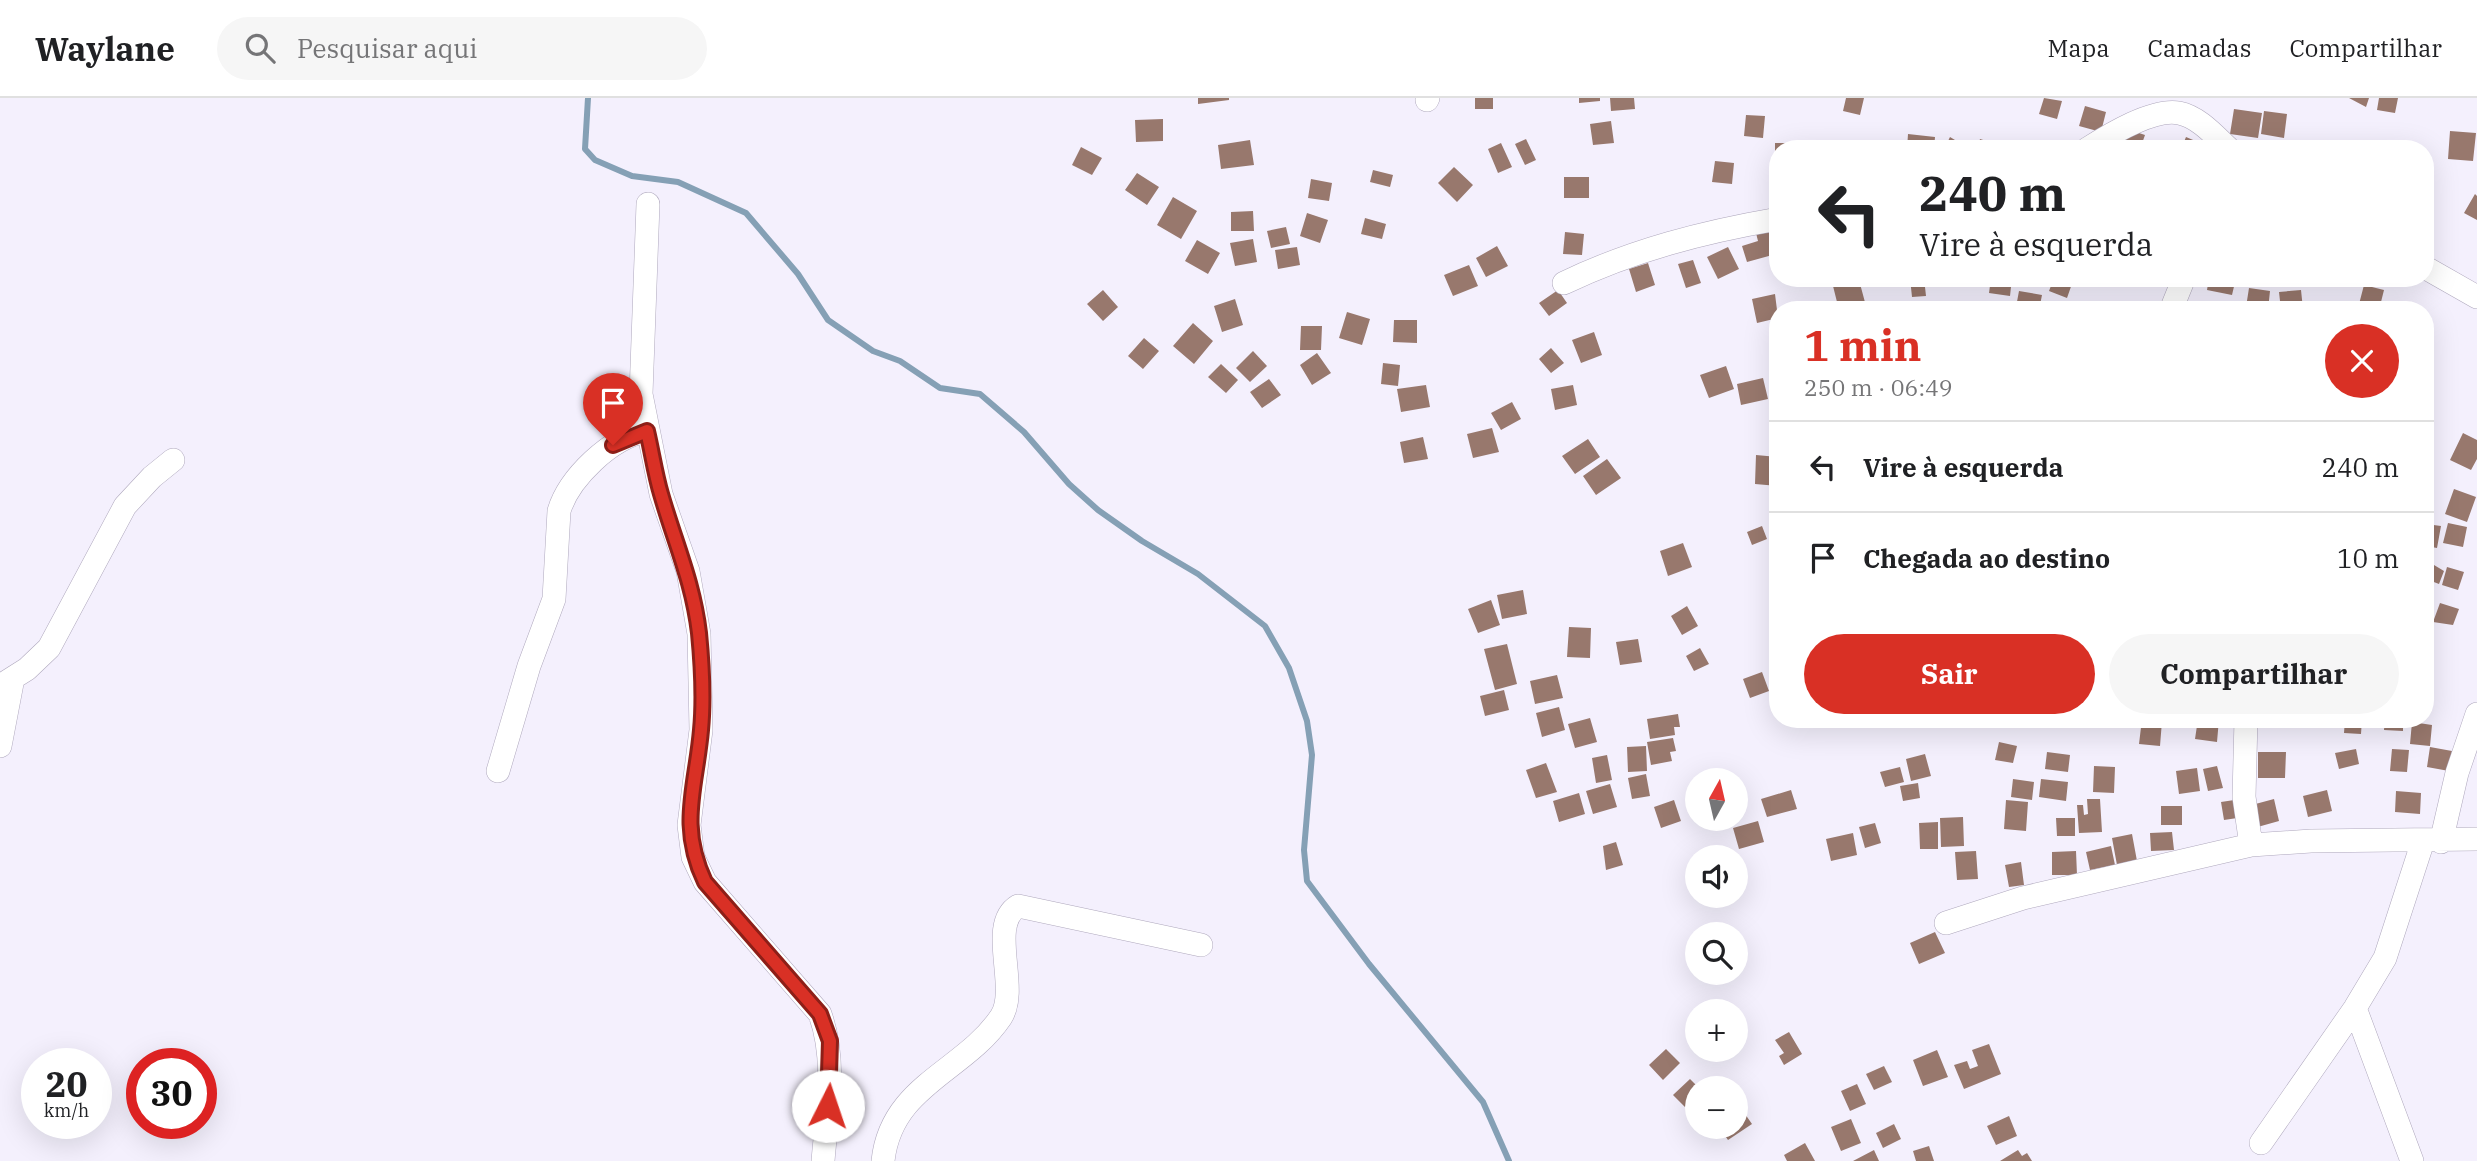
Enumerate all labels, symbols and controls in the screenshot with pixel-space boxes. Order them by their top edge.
search box [217,17,707,80]
text: Waylane [35,27,175,70]
icon: search [241,29,279,67]
text: Pesquisar aqui [297,31,478,65]
text: Mapa [2047,32,2110,64]
text: Camadas [2148,32,2251,64]
text: Compartilhar [2289,32,2442,64]
text: 240 m [1919,161,2066,224]
icon: left [1804,168,1895,259]
text: Vire à esquerda [1919,223,2153,265]
text: 1 min [1804,318,1922,373]
button: close [2325,324,2399,398]
text: 250 m · 06:49 [1804,372,1953,402]
pin [583,373,643,445]
icon: arrive [594,384,632,422]
icon: left [1804,448,1842,486]
text: Vire à esquerda [1863,450,2064,484]
text: 240 m [2321,450,2399,484]
icon: arrive [1804,539,1842,577]
text: Chegada ao destino [1863,541,2110,575]
text: 10 m [2337,541,2399,575]
button: Sair [1804,634,2095,714]
button: Compartilhar [2109,634,2399,714]
north arrow [1685,768,1748,831]
map controls [1685,768,1748,1139]
button: sound [1685,845,1748,908]
button: search [1685,922,1748,985]
button: + [1685,999,1748,1062]
speed limit sign: 30 [126,1048,217,1139]
text: 20 [45,1061,88,1107]
position arrow [791,1069,865,1143]
button: − [1685,1076,1748,1139]
text: km/h [44,1099,89,1122]

